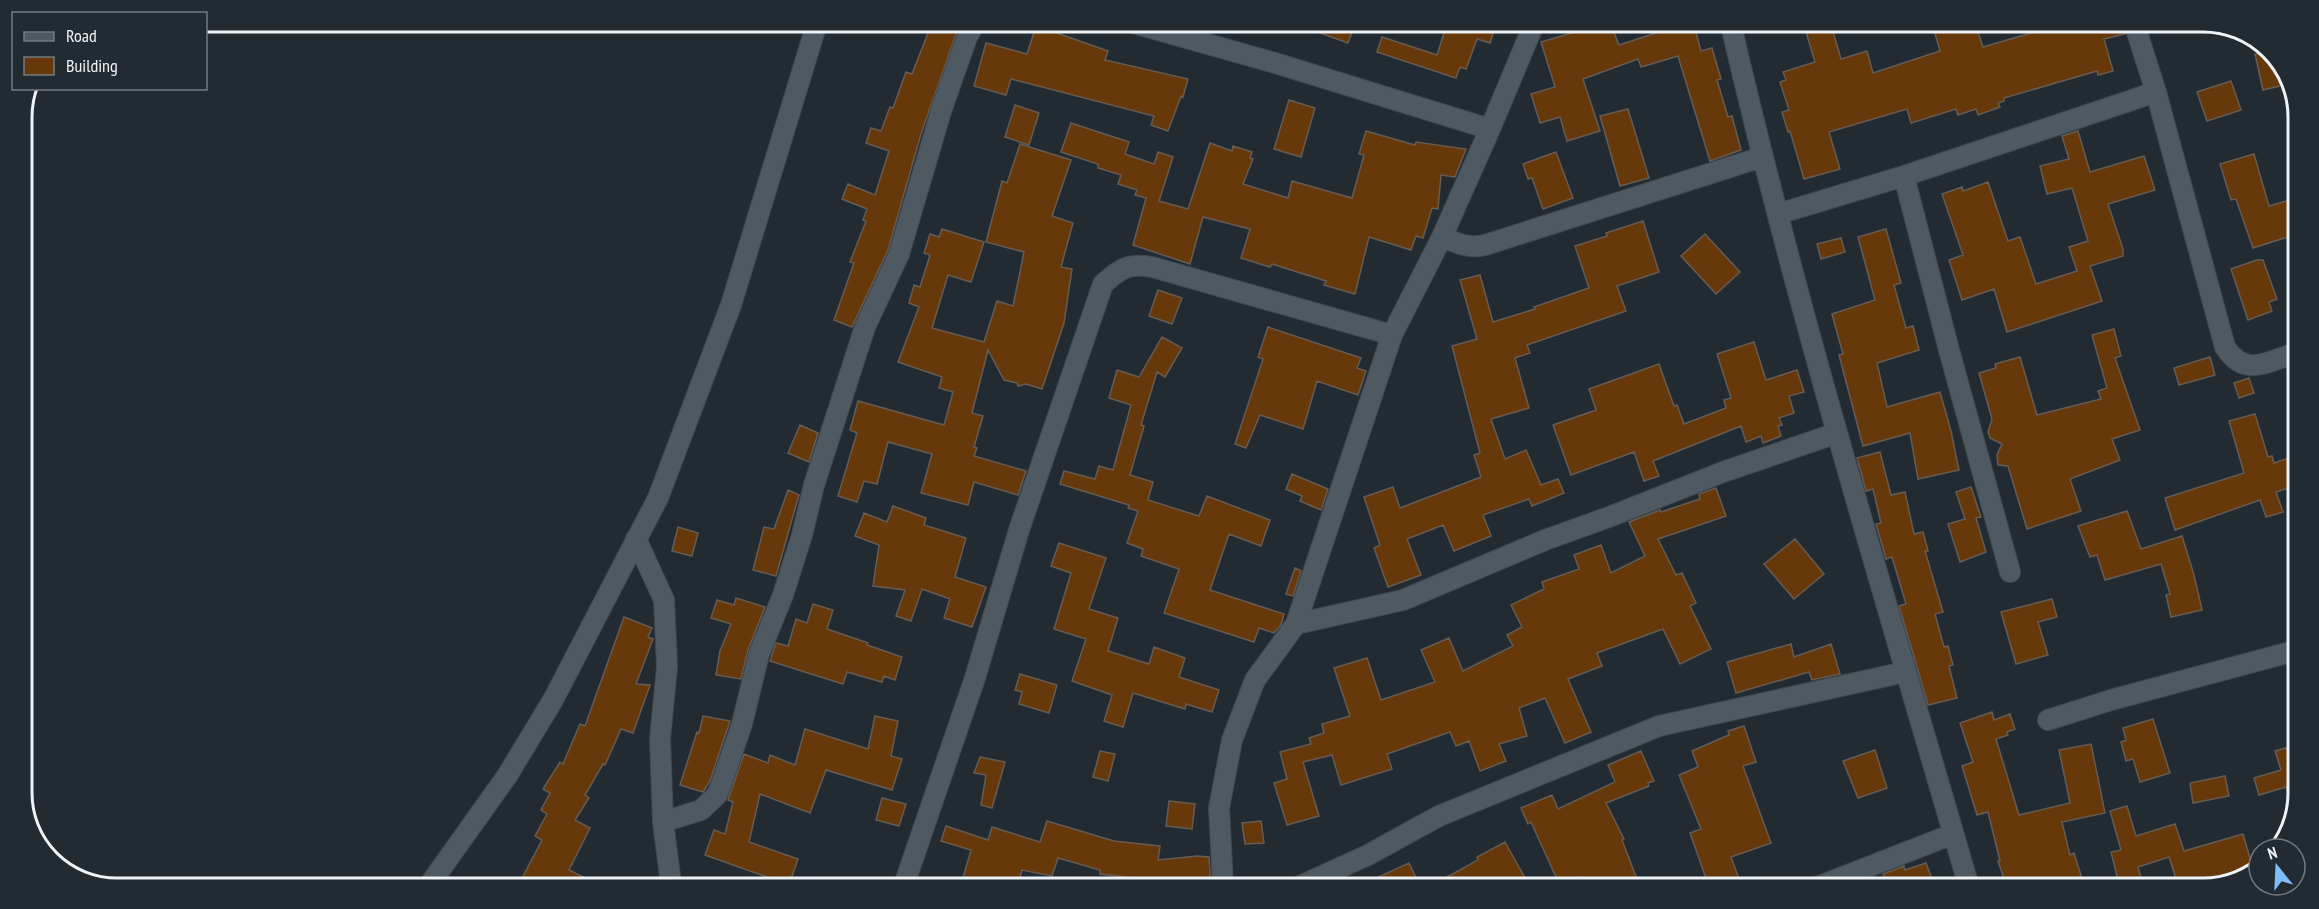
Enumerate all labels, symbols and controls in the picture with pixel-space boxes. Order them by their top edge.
legend [12,12,207,90]
text: Road [66,24,97,47]
text: Building [66,54,118,77]
north arrow [2247,837,2307,897]
text: N [2265,842,2280,864]

